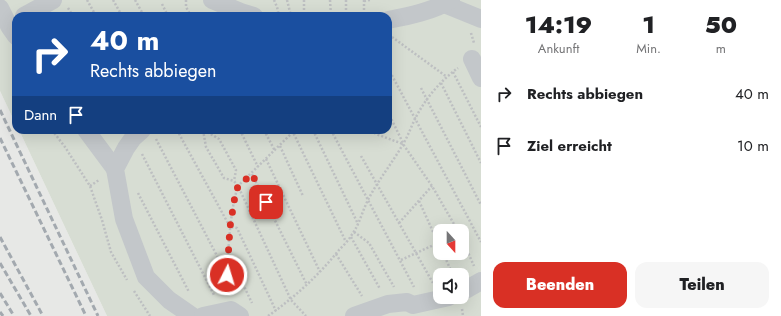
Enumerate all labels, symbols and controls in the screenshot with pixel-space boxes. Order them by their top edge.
text: 14:19 [525,7,592,42]
text: 1 [642,7,655,42]
text: 50 [705,7,737,42]
text: 40 m [90,20,159,61]
icon: right [24,28,76,80]
text: Ankunft [538,39,579,58]
text: Min. [636,39,661,58]
text: m [716,39,726,58]
text: Rechts abbiegen [90,58,217,84]
icon: right [493,83,515,105]
text: Rechts abbiegen [527,83,643,105]
text: 40 m [735,83,769,105]
text: Dann [24,104,57,126]
icon: arrive [65,104,87,126]
icon: arrive [493,135,515,157]
text: Ziel erreicht [527,135,612,157]
text: 10 m [737,135,769,157]
pin [249,185,283,219]
icon: arrive [255,191,277,213]
north arrow [433,224,469,260]
map controls [433,224,469,304]
position arrow [206,254,248,296]
button: Beenden [493,262,627,308]
button: Teilen [635,262,769,308]
button: sound [433,268,469,304]

